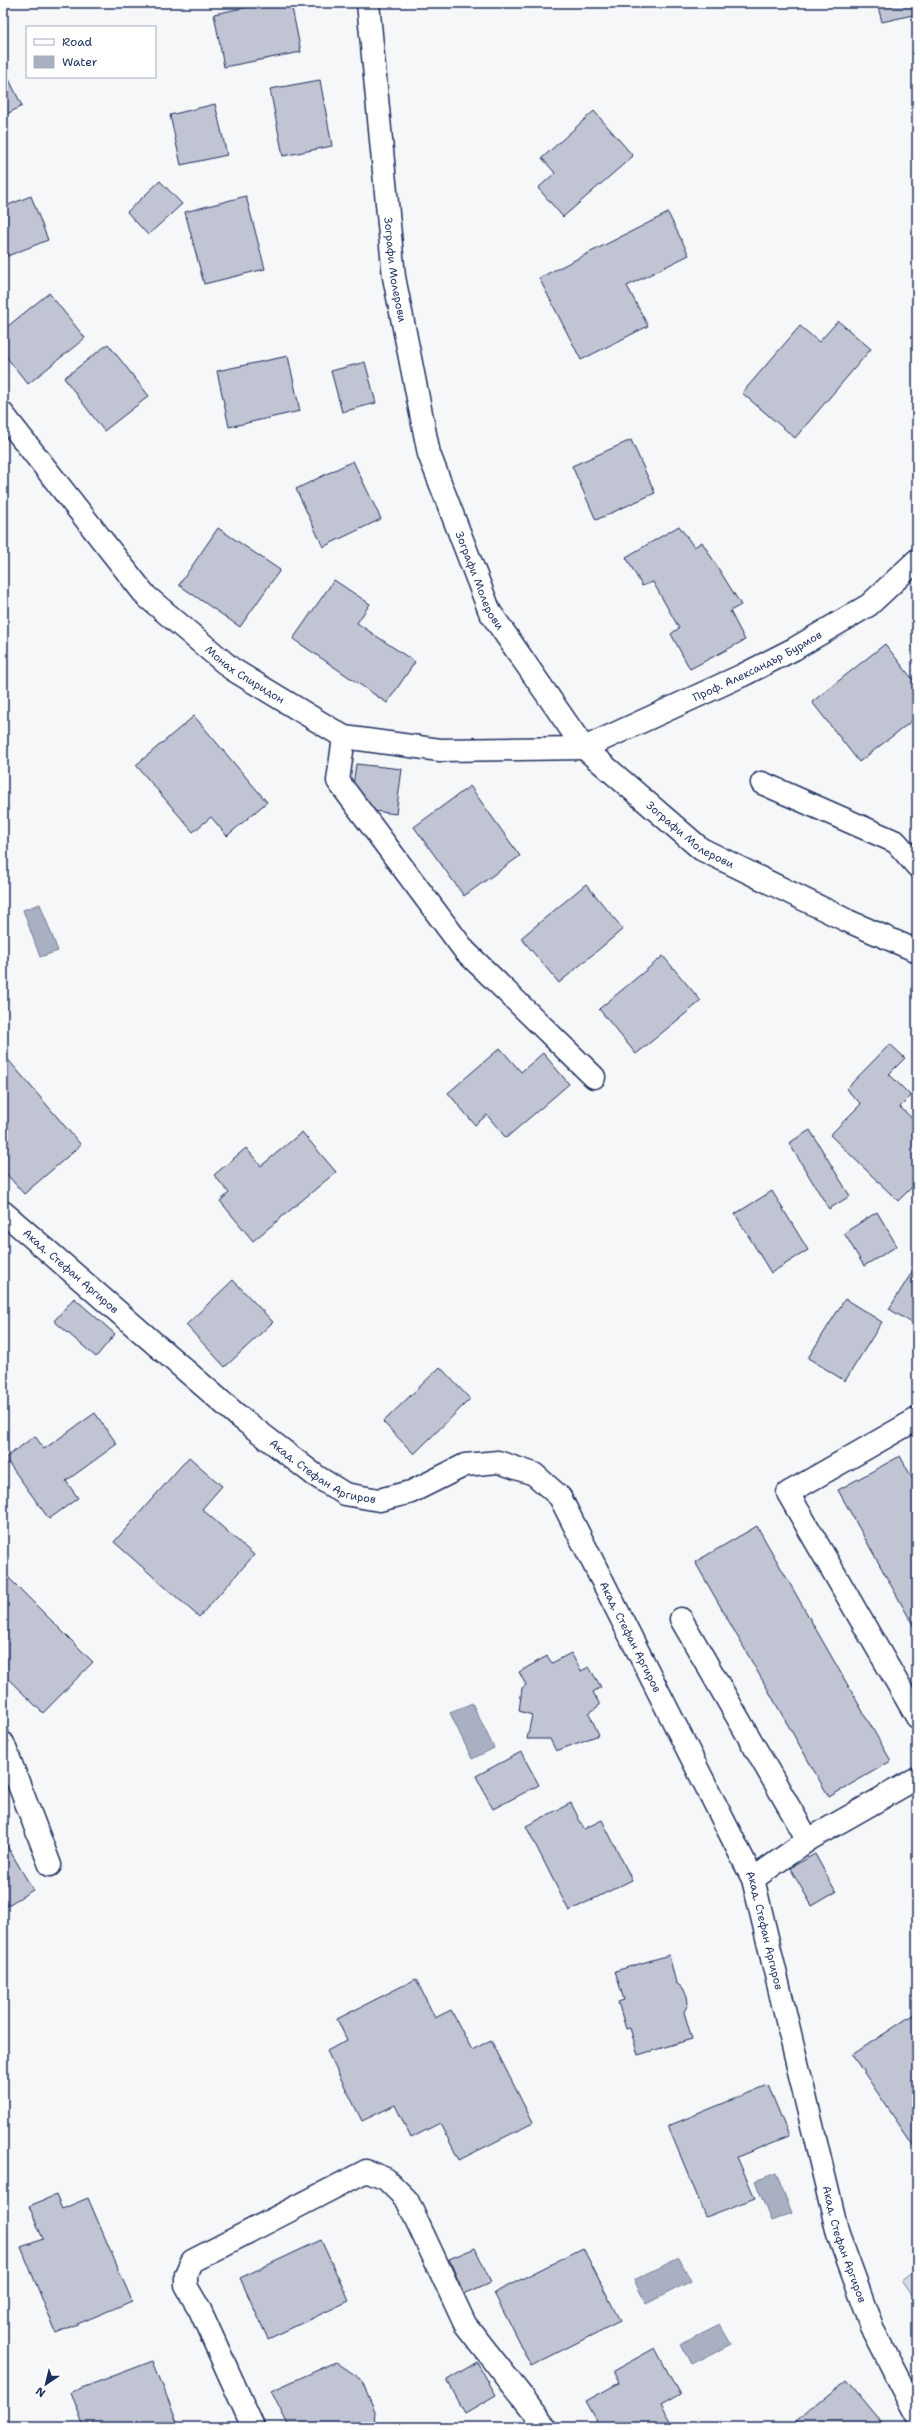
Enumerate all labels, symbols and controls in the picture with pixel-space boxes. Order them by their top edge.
legend [26,26,156,78]
text: Road [62,34,93,50]
text: Water [62,54,98,70]
street label: Зографи Молерови [381,216,410,323]
street label: Зографи Молерови [452,529,508,633]
street label: Проф. Александър Бурмов [690,627,825,705]
street label: Монах Спиридон [202,642,288,707]
street label: Зографи Молерови [643,798,737,872]
street label: Акад. Стефан Аргиров [20,1225,122,1317]
street label: Акад. Стефан Аргиров [267,1435,377,1507]
street label: Акад. Стефан Аргиров [596,1579,665,1695]
street label: Акад. Стефан Аргиров [742,1868,787,1991]
street label: Акад. Стефан Аргиров [819,2184,870,2305]
north arrow [26,2364,66,2404]
text: N [32,2383,48,2400]

